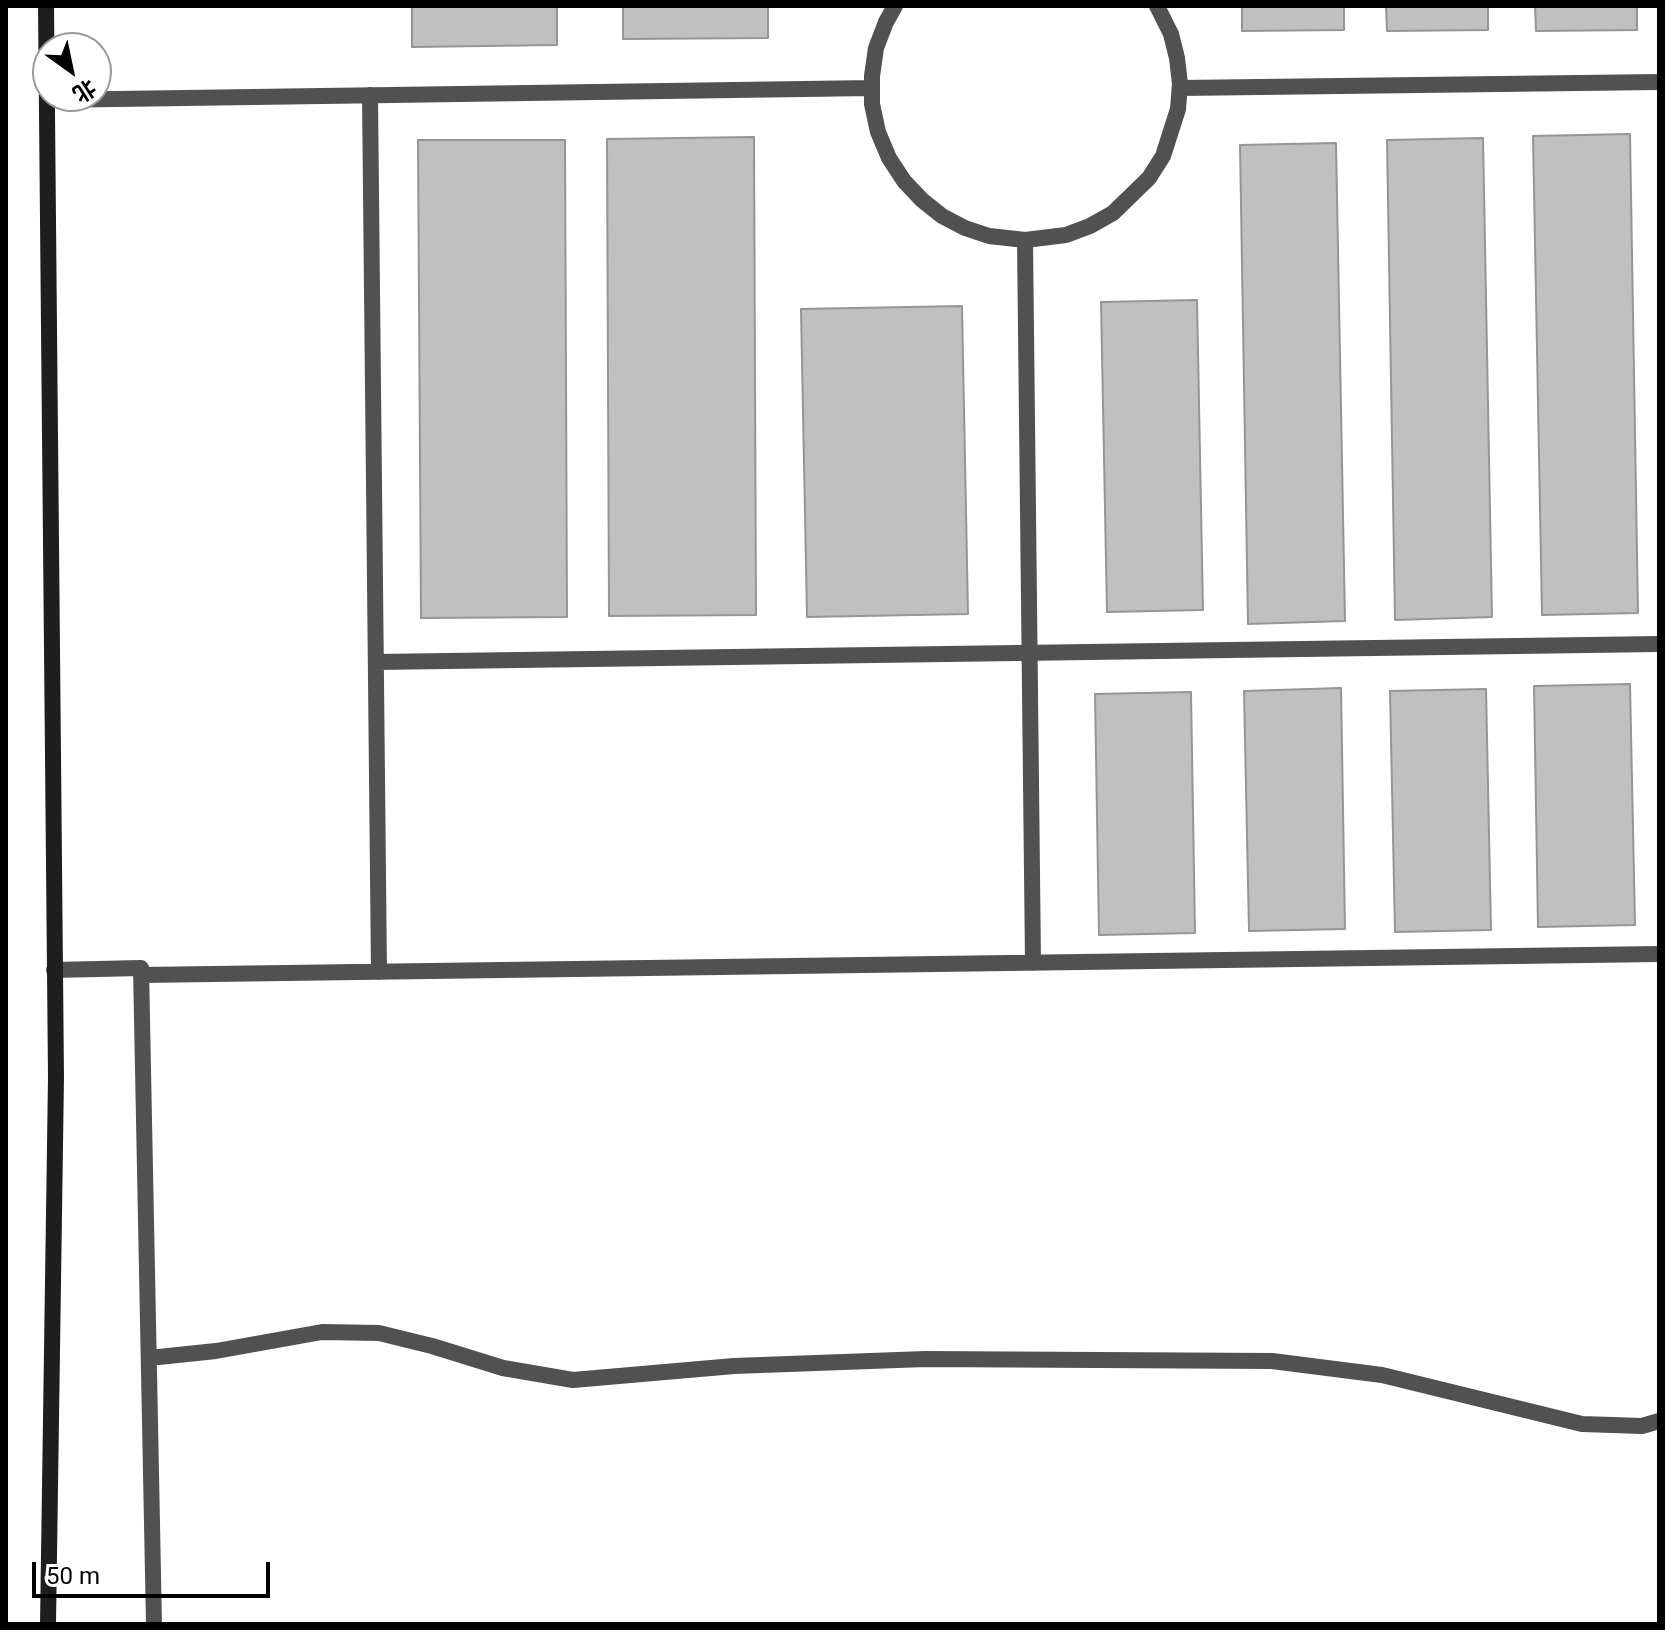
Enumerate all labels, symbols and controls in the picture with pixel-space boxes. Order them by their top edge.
north arrow [32,32,112,112]
text: 北 [68,74,100,107]
scale bar [36,1546,274,1596]
text: 50 m [46,1562,100,1590]

